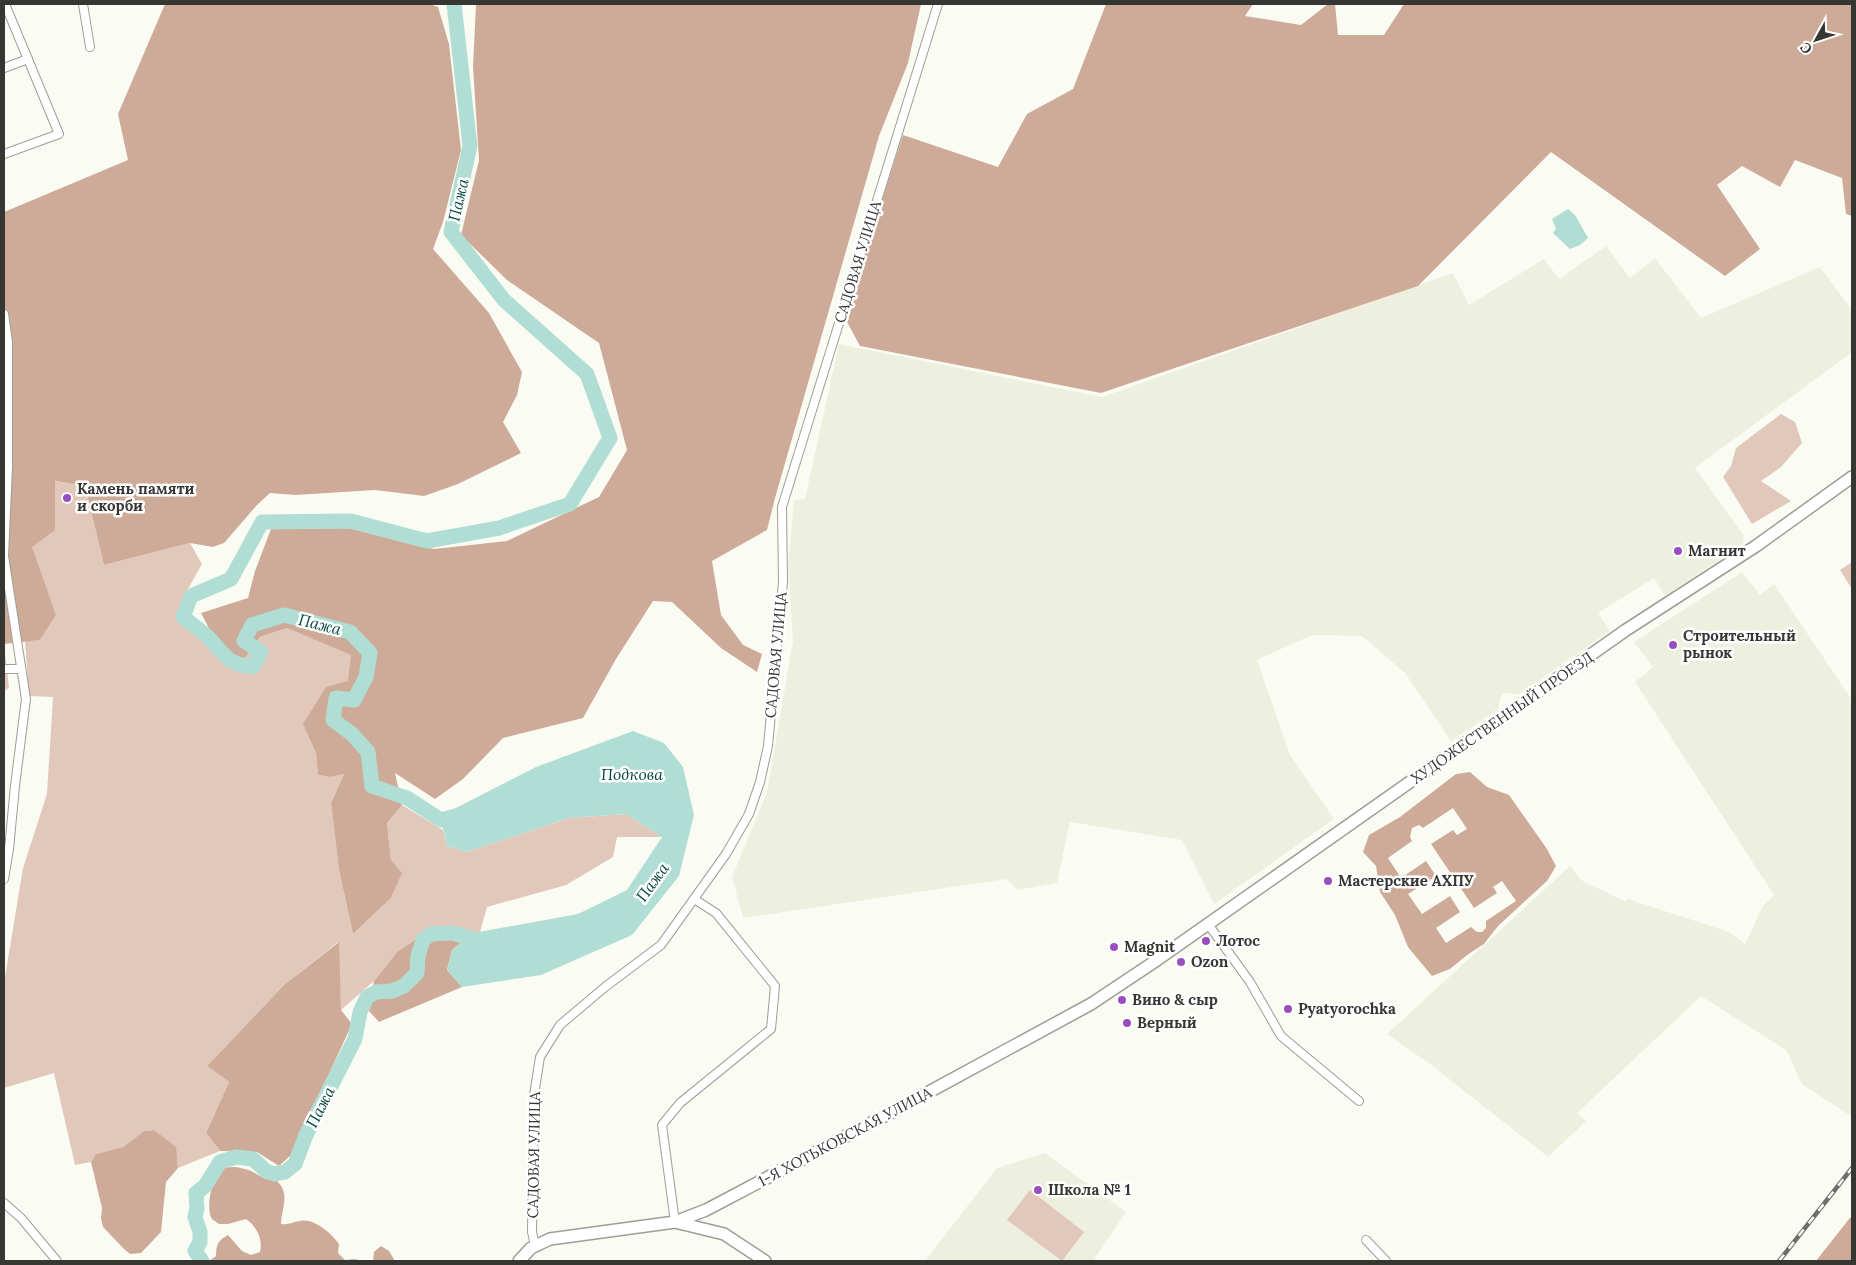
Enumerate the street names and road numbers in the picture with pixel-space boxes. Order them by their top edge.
street label: САДОВАЯ УЛИЦА [830,198,885,325]
street label: САДОВАЯ УЛИЦА [761,590,791,719]
street label: ХУДОЖЕСТВЕННЫЙ ПРОЕЗД [1407,647,1596,788]
street label: 1-Я ХОТЬКОВСКАЯ УЛИЦА [755,1082,935,1191]
street label: САДОВАЯ УЛИЦА [523,1091,544,1219]

